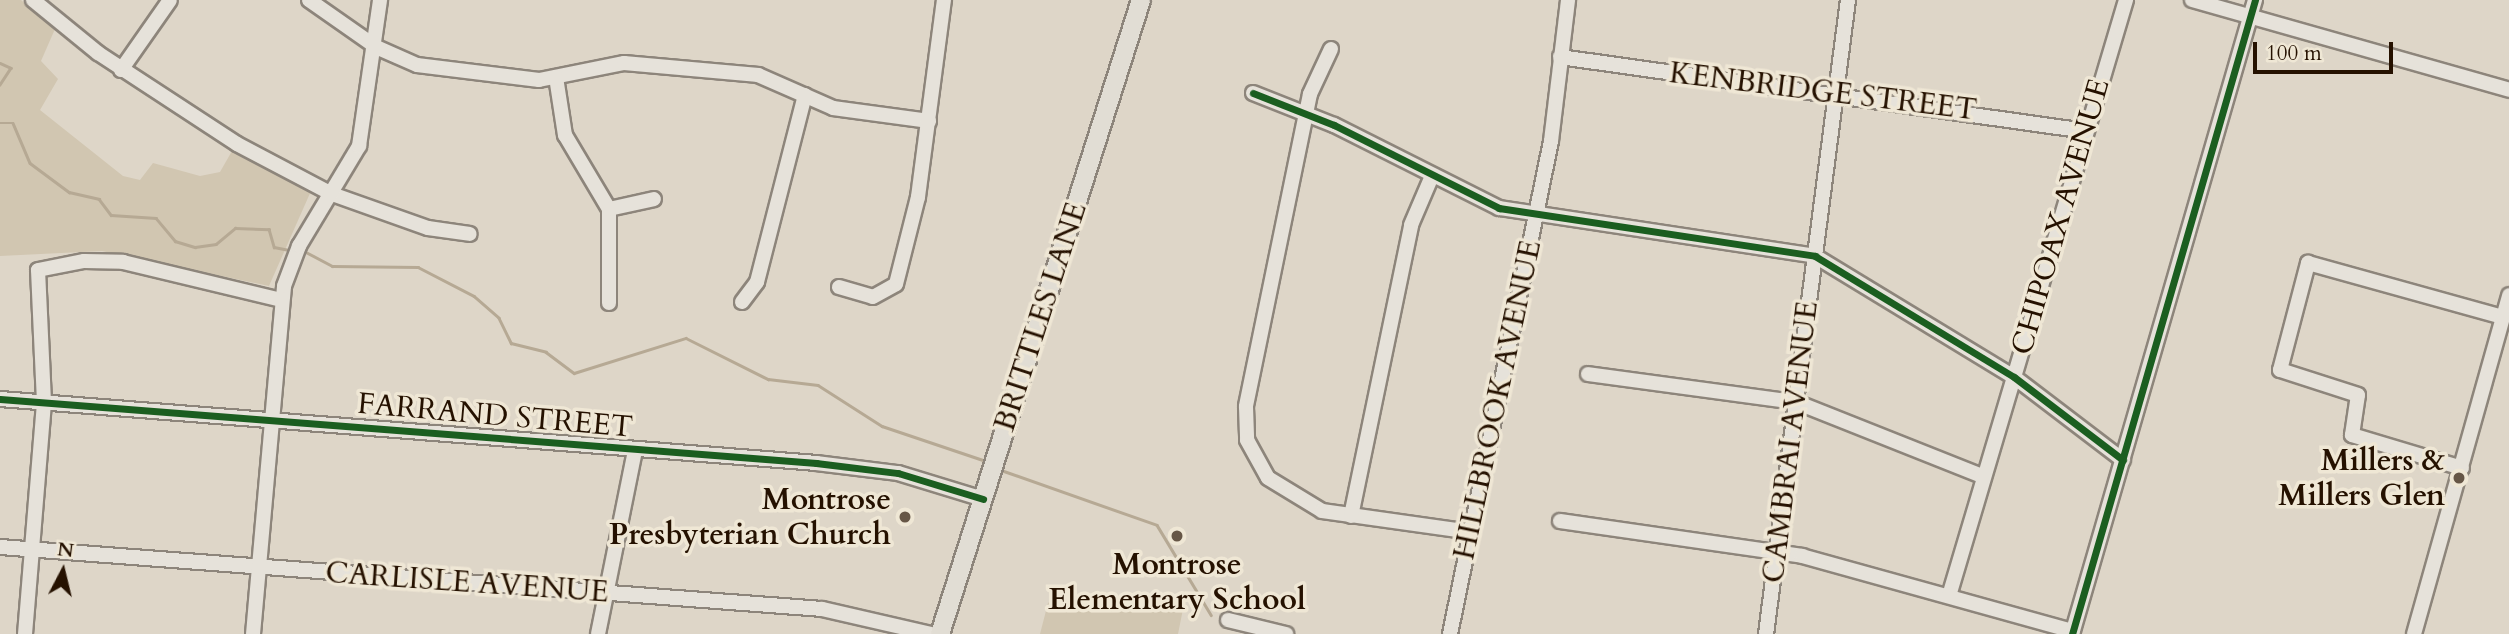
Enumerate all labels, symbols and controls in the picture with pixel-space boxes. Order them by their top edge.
scale bar [2257,28,2397,72]
text: 100 m [2266,39,2322,68]
street label: KENBRIDGE STREET [1667,55,1979,129]
street label: CHIPOAX AVENUE [2004,75,2118,359]
street label: BRITTLES LANE [987,198,1095,436]
street label: HILLBROOK AVENUE [1447,237,1549,563]
street label: CAMBRAI AVENUE [1756,299,1826,585]
street label: FARRAND STREET [356,386,634,446]
place label: Millers & Millers Glen [2278,443,2445,514]
marker: Millers & Millers Glen [2451,470,2467,486]
place label: Montrose Presbyterian Church [609,482,891,552]
marker: Montrose Presbyterian Church [897,509,913,525]
marker: Montrose Elementary School [1169,528,1185,544]
north arrow [28,536,98,606]
text: N [56,536,75,564]
place label: Montrose Elementary School [1048,547,1306,618]
street label: CARLISLE AVENUE [324,555,610,611]

